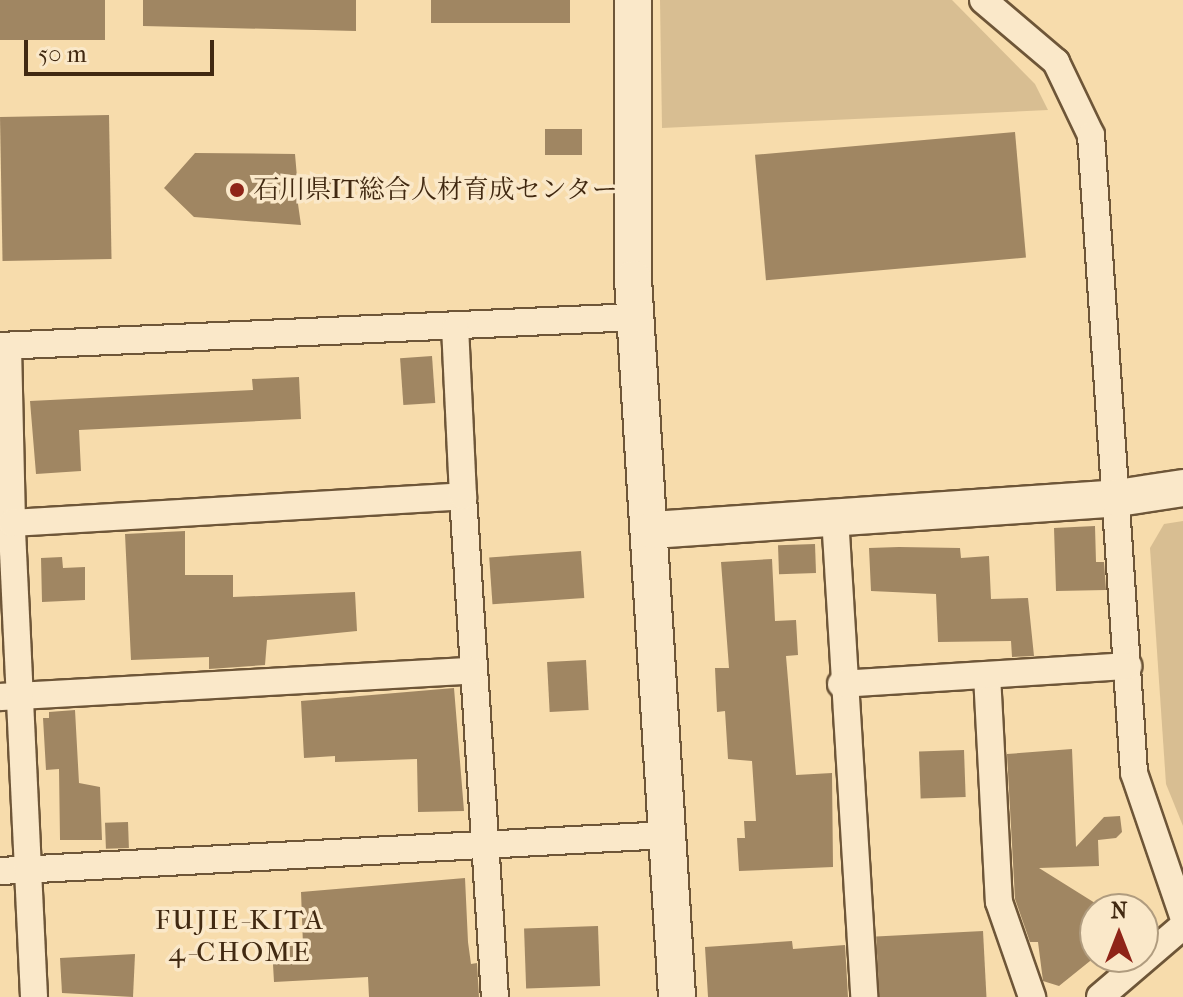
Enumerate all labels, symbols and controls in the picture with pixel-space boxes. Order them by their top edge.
scale bar [28,24,218,74]
text: 50 m [38,40,87,68]
place label: 石川県IT総合人材育成センター [253,174,619,206]
marker: 石川県IT総合人材育成センター [228,181,246,199]
north arrow [1079,893,1159,973]
text: N [1111,898,1127,924]
district label: FUJIE-KITA 4-CHOME [155,903,325,969]

